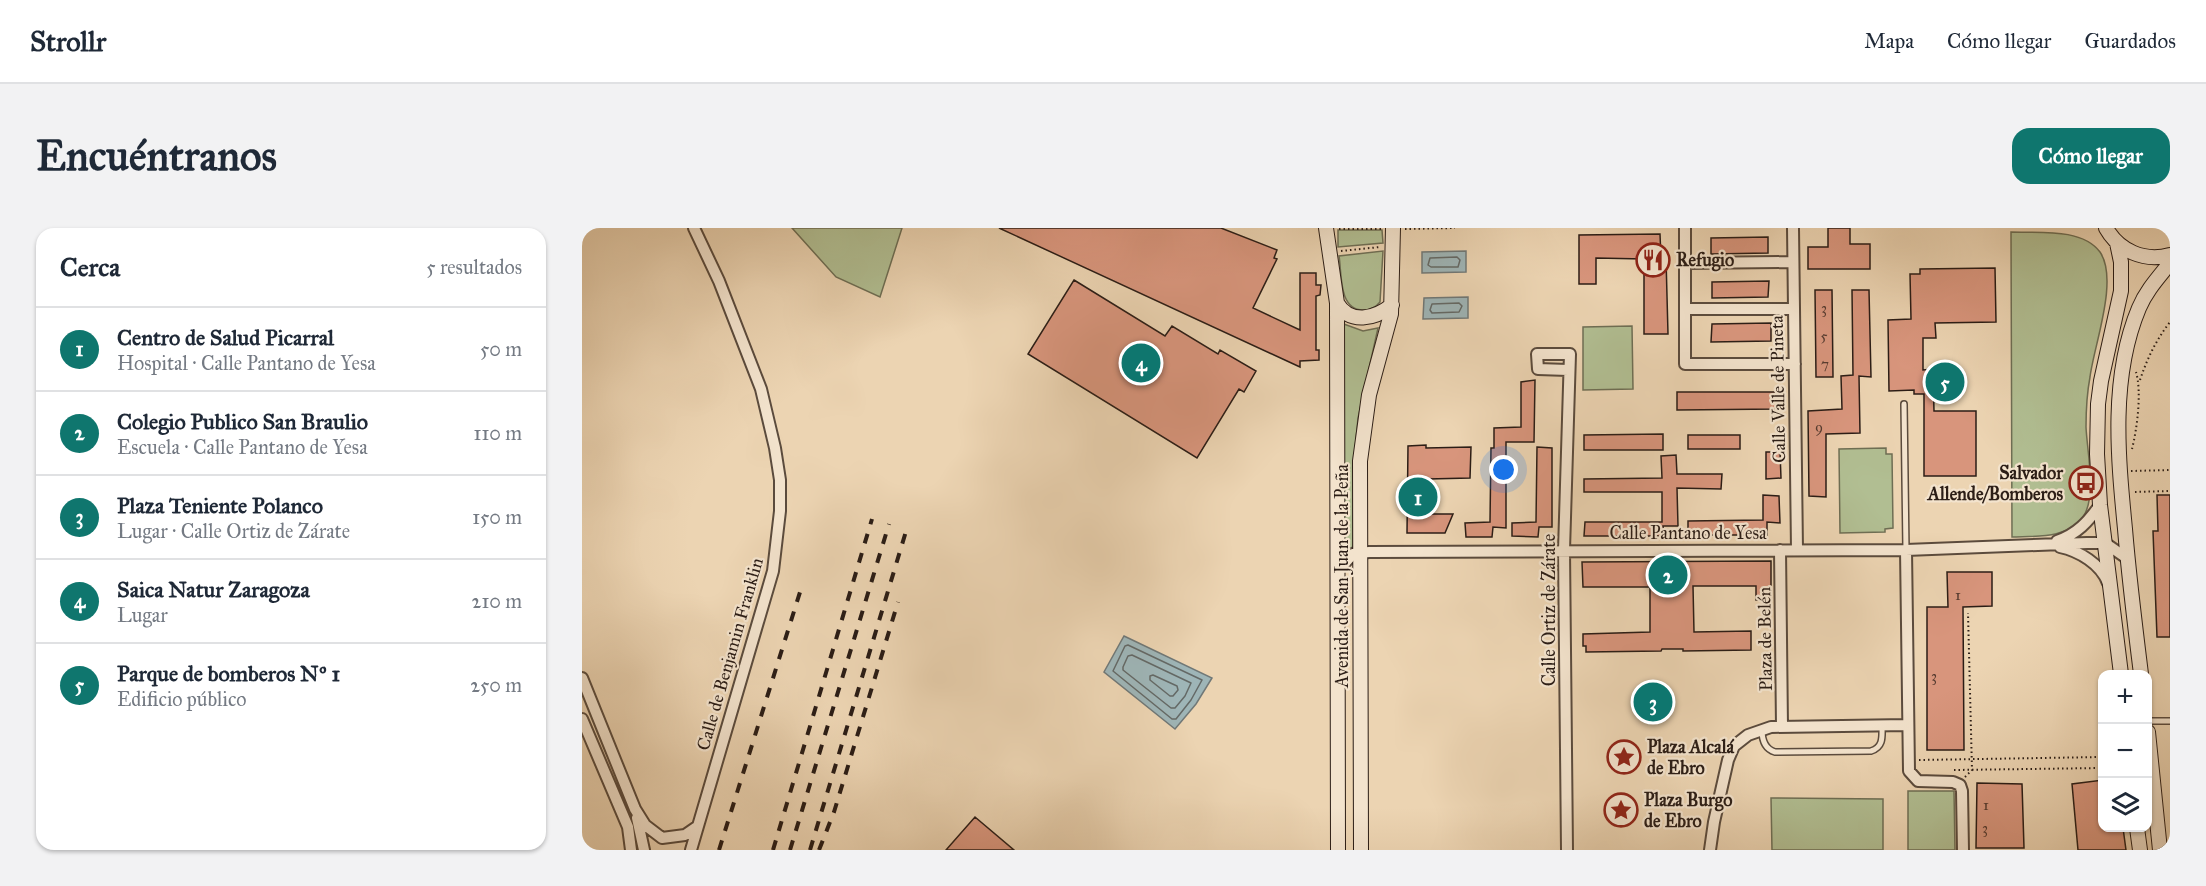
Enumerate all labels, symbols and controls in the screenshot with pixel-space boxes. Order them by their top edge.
text: Strollr [30,24,106,59]
text: Mapa [1864,28,1914,54]
text: Cómo llegar [1947,28,2051,54]
text: Guardados [2084,28,2176,54]
button: Cómo llegar [2012,128,2170,184]
text: Encuéntranos [36,130,277,182]
restaurant icon: Refugio [1635,242,1671,278]
place label: Refugio [1676,249,1734,272]
text: Cerca [60,251,120,283]
text: 5 resultados [426,255,522,279]
house number: 3 [1821,299,1827,317]
street label: Calle Valle de Pineta [1766,315,1790,463]
text: Centro de Salud Picarral [117,324,334,351]
house number: 5 [1821,327,1828,345]
text: 1 [76,337,83,361]
text: 50 m [480,337,522,361]
pin: 4 [1122,340,1160,386]
text: Hospital · Calle Pantano de Yesa [117,351,376,375]
house number: 7 [1821,355,1829,373]
pin: 5 [1926,360,1964,404]
text: Colegio Publico San Braulio [117,408,368,435]
house number: 9 [1815,418,1823,436]
text: 2 [75,421,84,445]
text: 110 m [474,421,522,445]
text: Escuela · Calle Pantano de Yesa [117,435,368,459]
your location [1489,455,1518,484]
place label: Salvador Allende/Bomberos [1927,462,2064,505]
street label: Avenida de San Juan de la Peña [1331,464,1354,689]
bus stop icon: Salvador Allende/Bomberos [2068,465,2104,501]
pin: 1 [1398,474,1438,520]
text: Plaza Teniente Polanco [117,492,323,519]
text: 3 [76,505,84,529]
text: 150 m [472,505,522,529]
text: Lugar · Calle Ortiz de Zárate [117,519,350,543]
street label: Calle Pantano de Yesa [1609,522,1767,544]
street label: Calle Ortiz de Zárate [1538,534,1560,686]
pin: 2 [1648,552,1688,598]
street label: Calle de Benjamin Franklin [692,555,768,753]
text: Saica Natur Zaragoza [117,576,310,603]
street label: Plaza de Belén [1753,586,1777,691]
house number: 1 [1955,586,1961,604]
text: 4 [74,589,85,613]
text: 210 m [472,589,522,613]
text: Lugar [117,603,168,627]
text: Parque de bomberos Nº 1 [117,660,340,687]
house number: 3 [1931,667,1937,685]
map controls [2098,670,2152,832]
button: + [2098,670,2152,724]
text: 5 [75,673,84,697]
text: 250 m [470,673,522,697]
pin: 3 [1634,680,1672,724]
text: Edificio público [117,687,247,711]
button: − [2098,724,2152,778]
place label: Plaza Alcalá de Ebro [1647,736,1735,779]
place icon: Plaza Alcalá de Ebro [1606,739,1642,775]
button: layers [2098,778,2152,832]
place label: Plaza Burgo de Ebro [1644,789,1732,832]
place icon: Plaza Burgo de Ebro [1603,792,1639,828]
house number: 1 [1983,796,1989,814]
house number: 3 [1982,819,1988,837]

